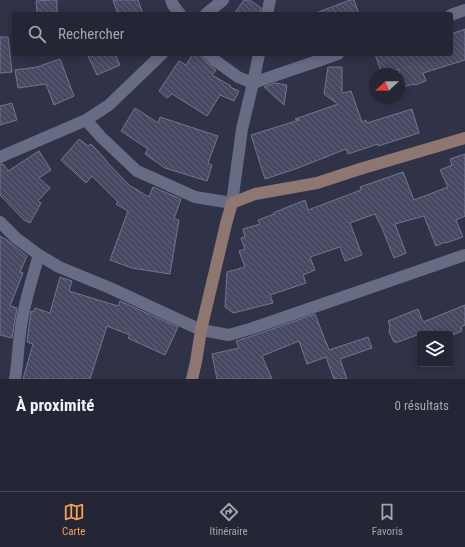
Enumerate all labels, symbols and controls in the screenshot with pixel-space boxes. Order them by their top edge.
search box [12,12,453,56]
icon: search [26,23,48,45]
text: Rechercher [58,25,124,43]
north arrow [369,68,405,104]
map controls [417,331,453,367]
button: layers [417,331,453,367]
text: À proximité [16,395,94,415]
text: 0 résultats [395,398,449,413]
tab: Carte [62,501,86,538]
tab: Itinéraire [209,501,248,538]
tab: Favoris [372,501,403,538]

